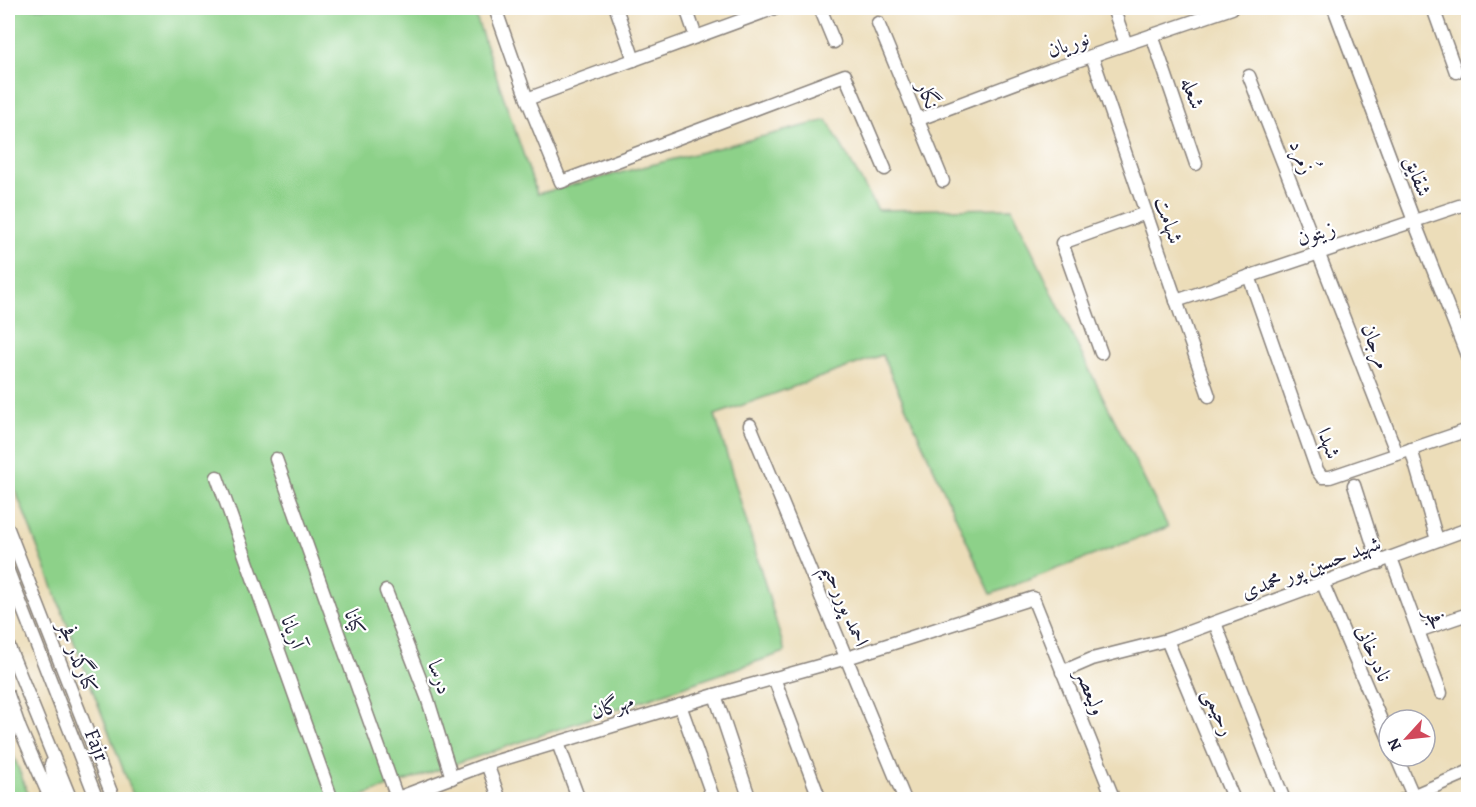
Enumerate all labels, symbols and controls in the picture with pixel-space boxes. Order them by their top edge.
street label: نوریان [1043,24,1093,64]
street label: شعله [1175,73,1211,113]
street label: نگار [909,75,946,113]
street label: زُمرد [1282,134,1325,179]
street label: شقایق [1398,152,1438,200]
street label: شهامت [1148,193,1190,247]
street label: زیتون [1293,214,1339,252]
street label: مرجان [1354,319,1397,373]
street label: شهدا [1310,423,1348,463]
street label: شهید حسین پور محمدی [1237,529,1385,606]
street label: احمد پوررحیم [810,559,876,653]
street label: فجر [1418,602,1452,634]
street label: کیانا [337,605,373,639]
street label: آریانا [274,612,313,655]
street label: کنارگذر فجر [51,615,105,697]
street label: نادرخانی [1349,620,1399,686]
street label: درسا [421,656,459,698]
street label: ولیعصر [1068,663,1113,719]
street label: رحیمی [1196,684,1242,740]
street label: مهرگان [587,686,637,726]
north arrow [1377,708,1437,768]
street label: Fajr [78,724,116,766]
text: N [1382,734,1407,755]

